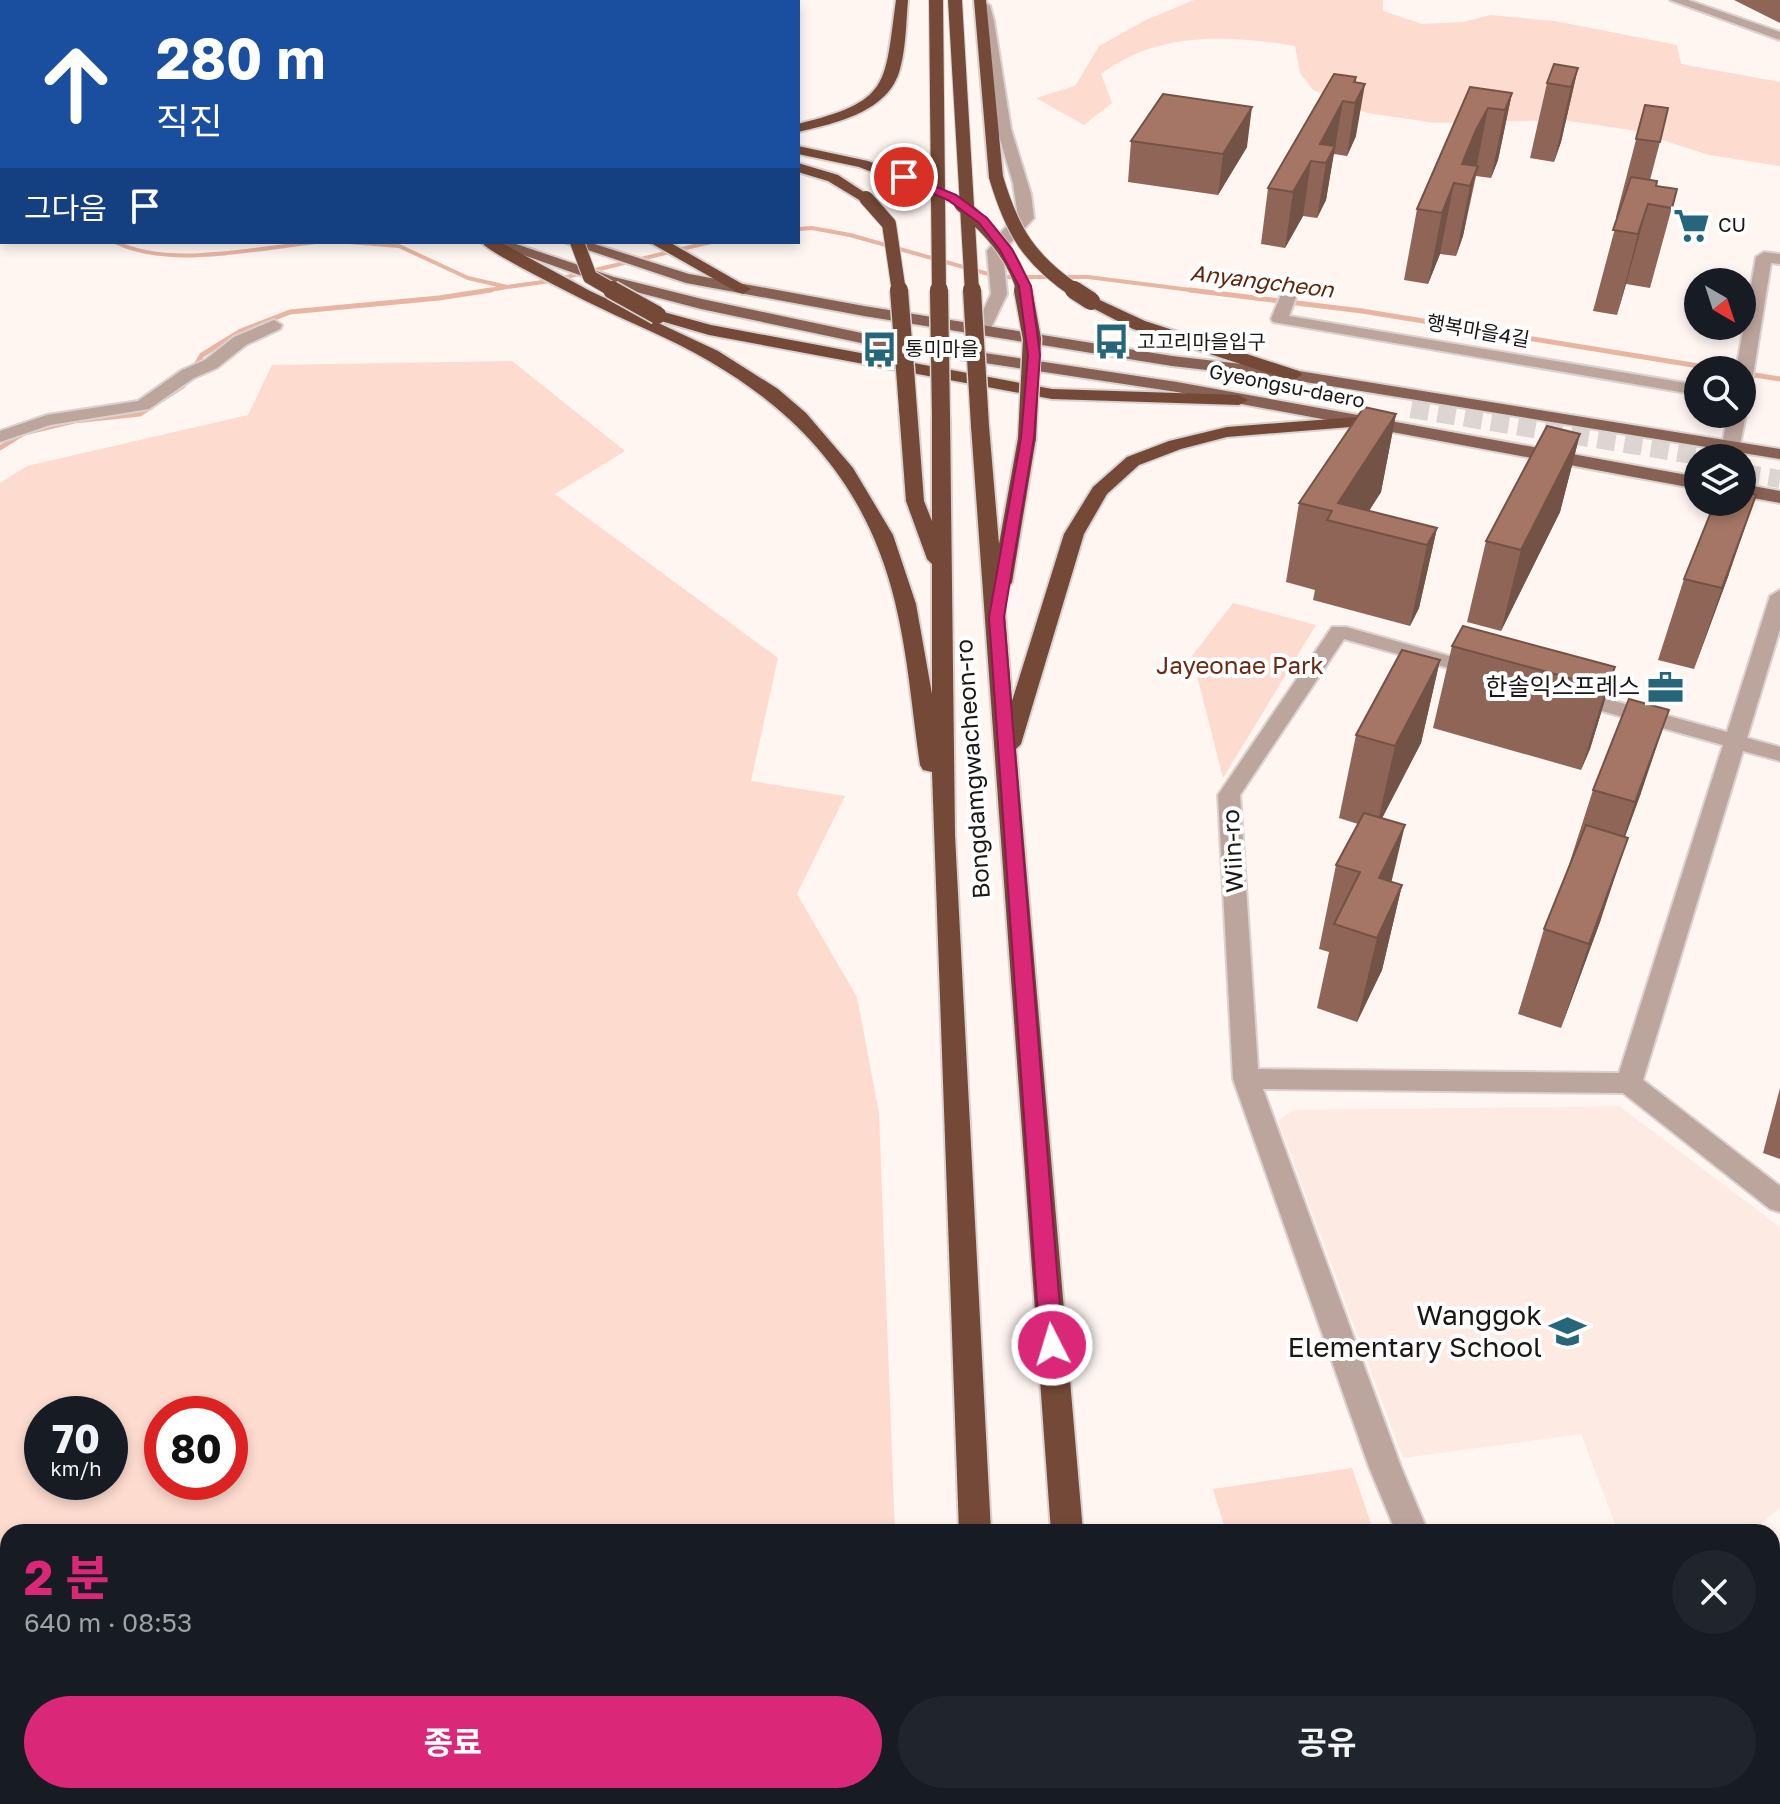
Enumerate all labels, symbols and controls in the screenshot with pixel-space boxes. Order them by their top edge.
text: 280 m [156,24,325,91]
icon: ahead [24,32,128,136]
text: 직진 [156,99,222,142]
pin [870,143,938,211]
icon: arrive [882,155,926,199]
icon: arrive [123,184,167,228]
text: 그다음 [24,190,107,226]
supermarket icon: CU [1673,206,1711,244]
place label: CU [1718,212,1746,236]
water label: Anyangcheon [1189,258,1337,303]
north arrow [1684,268,1756,340]
map controls [1684,268,1756,516]
street label: 행복마을4길 [1425,309,1532,351]
bus stop icon: 고고리마을입구 [1092,323,1130,361]
place label: 고고리마을입구 [1137,329,1266,353]
bus stop icon: 통미마을 [860,330,898,368]
place label: 통미마을 [905,336,979,360]
button: search [1684,356,1756,428]
street label: Gyeongsu-daero [1207,358,1367,412]
button: layers [1684,444,1756,516]
street label: Bongdamgwacheon-ro [948,638,995,900]
park label: Jayeonae Park [1156,650,1324,679]
office icon: 한솔익스프레스 [1647,668,1685,706]
place label: 한솔익스프레스 [1485,671,1640,700]
street label: Wiin-ro [1215,809,1248,893]
place label: Wanggok Elementary School [1288,1298,1542,1363]
position arrow [1010,1303,1094,1387]
school or university icon: Wanggok Elementary School [1549,1312,1587,1350]
speed limit sign: 80 [144,1396,248,1500]
text: 70 [52,1414,100,1462]
text: km/h [51,1456,101,1480]
text: 2 분 [24,1548,109,1606]
button: close [1672,1550,1756,1634]
text: 640 m · 08:53 [24,1607,192,1638]
button: 종료 [24,1696,882,1788]
button: 공유 [898,1696,1756,1788]

